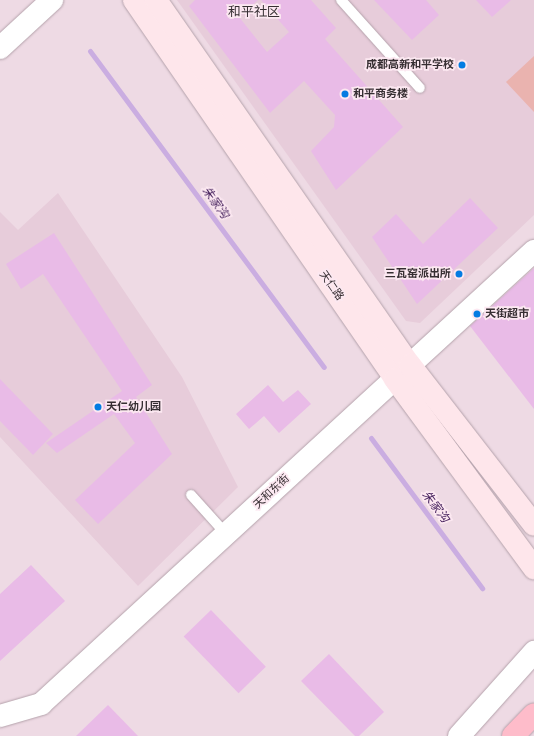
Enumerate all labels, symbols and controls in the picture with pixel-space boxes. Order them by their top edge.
district label: 和平社区 [228,4,280,20]
place label: 成都高新和平学校 [366,58,454,72]
marker: 成都高新和平学校 [457,60,467,70]
place label: 和平商务楼 [353,87,408,101]
marker: 和平商务楼 [340,89,350,99]
water label: 朱家沟 [199,184,231,222]
place label: 三瓦窑派出所 [385,267,451,281]
street label: 天仁路 [316,269,346,303]
marker: 三瓦窑派出所 [454,269,464,279]
place label: 天街超市 [485,307,529,321]
marker: 天街超市 [472,309,482,319]
place label: 天仁幼儿园 [106,400,161,414]
marker: 天仁幼儿园 [93,402,103,412]
street label: 天和东街 [251,472,293,512]
water label: 朱家沟 [418,488,452,526]

